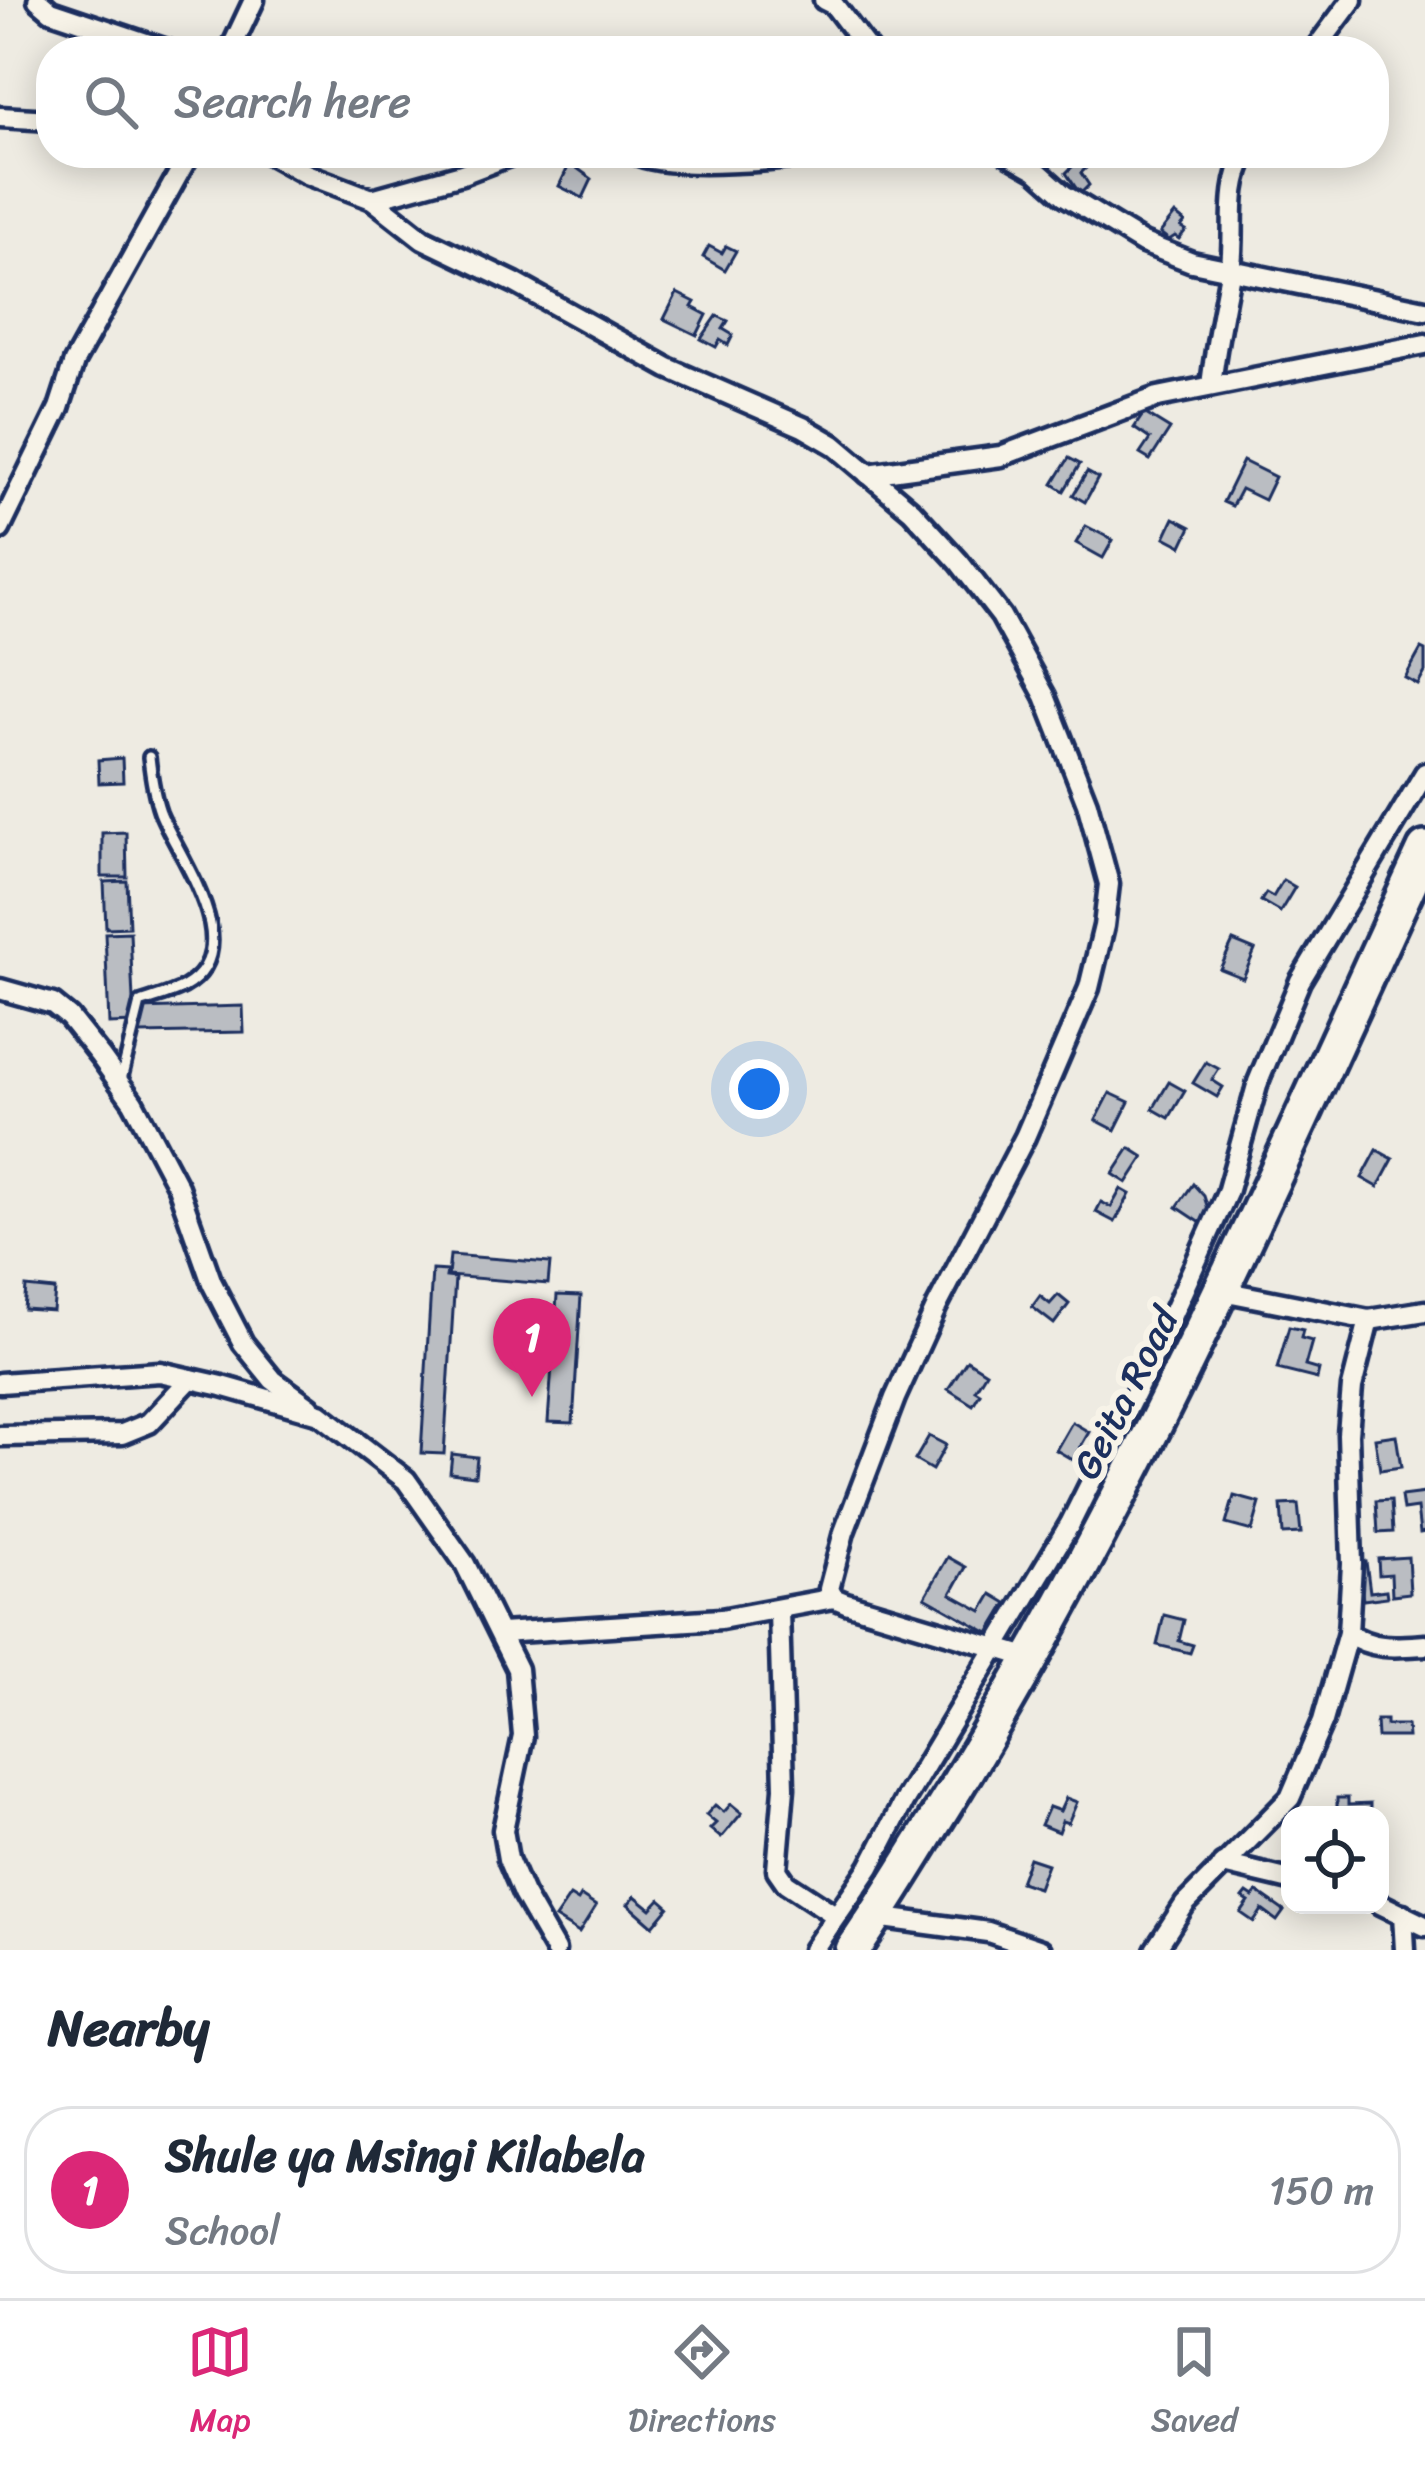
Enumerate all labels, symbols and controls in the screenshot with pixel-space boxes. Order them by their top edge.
search box [36,36,1389,168]
text: Search here [174,62,411,142]
icon: search [78,69,144,135]
your location [729,1059,789,1119]
street label: Geita Road [1052,1293,1199,1491]
pin: 1 [493,1298,571,1397]
map controls [1281,1806,1389,1914]
button: locate [1281,1806,1389,1914]
text: Nearby [48,1983,209,2073]
text: Shule ya Msingi Kilabela [165,2116,645,2196]
text: 1 [82,2156,98,2225]
text: 150 m [1269,2156,1374,2225]
text: School [165,2196,280,2265]
tab: Map [187,2319,253,2449]
tab: Directions [628,2319,776,2449]
tab: Saved [1151,2319,1238,2449]

